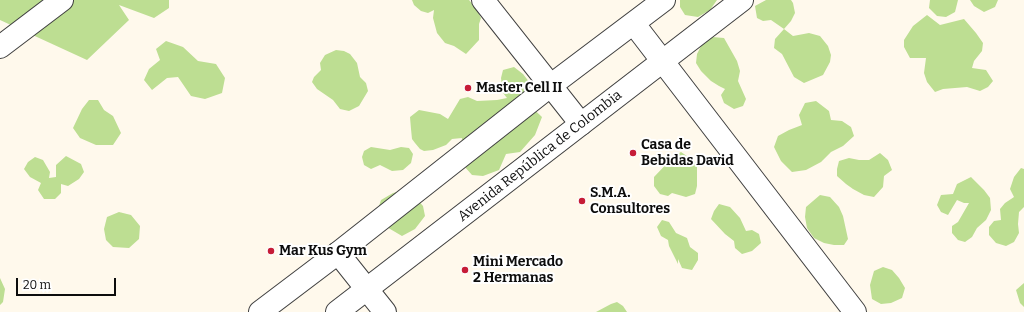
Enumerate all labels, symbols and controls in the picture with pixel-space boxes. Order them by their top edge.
place label: Master Cell II [476,80,562,96]
marker: Master Cell II [463,83,473,93]
street label: Avenida República de Colombia [455,87,625,225]
place label: Casa de Bebidas David [641,137,734,170]
marker: Casa de Bebidas David [628,148,638,158]
place label: S.M.A. Consultores [590,185,670,218]
marker: S.M.A. Consultores [577,196,587,206]
place label: Mar Kus Gym [279,243,367,259]
marker: Mar Kus Gym [266,246,276,256]
place label: Mini Mercado 2 Hermanas [473,254,563,286]
marker: Mini Mercado 2 Hermanas [460,265,470,275]
scale bar [18,270,118,296]
text: 20 m [23,278,51,292]

